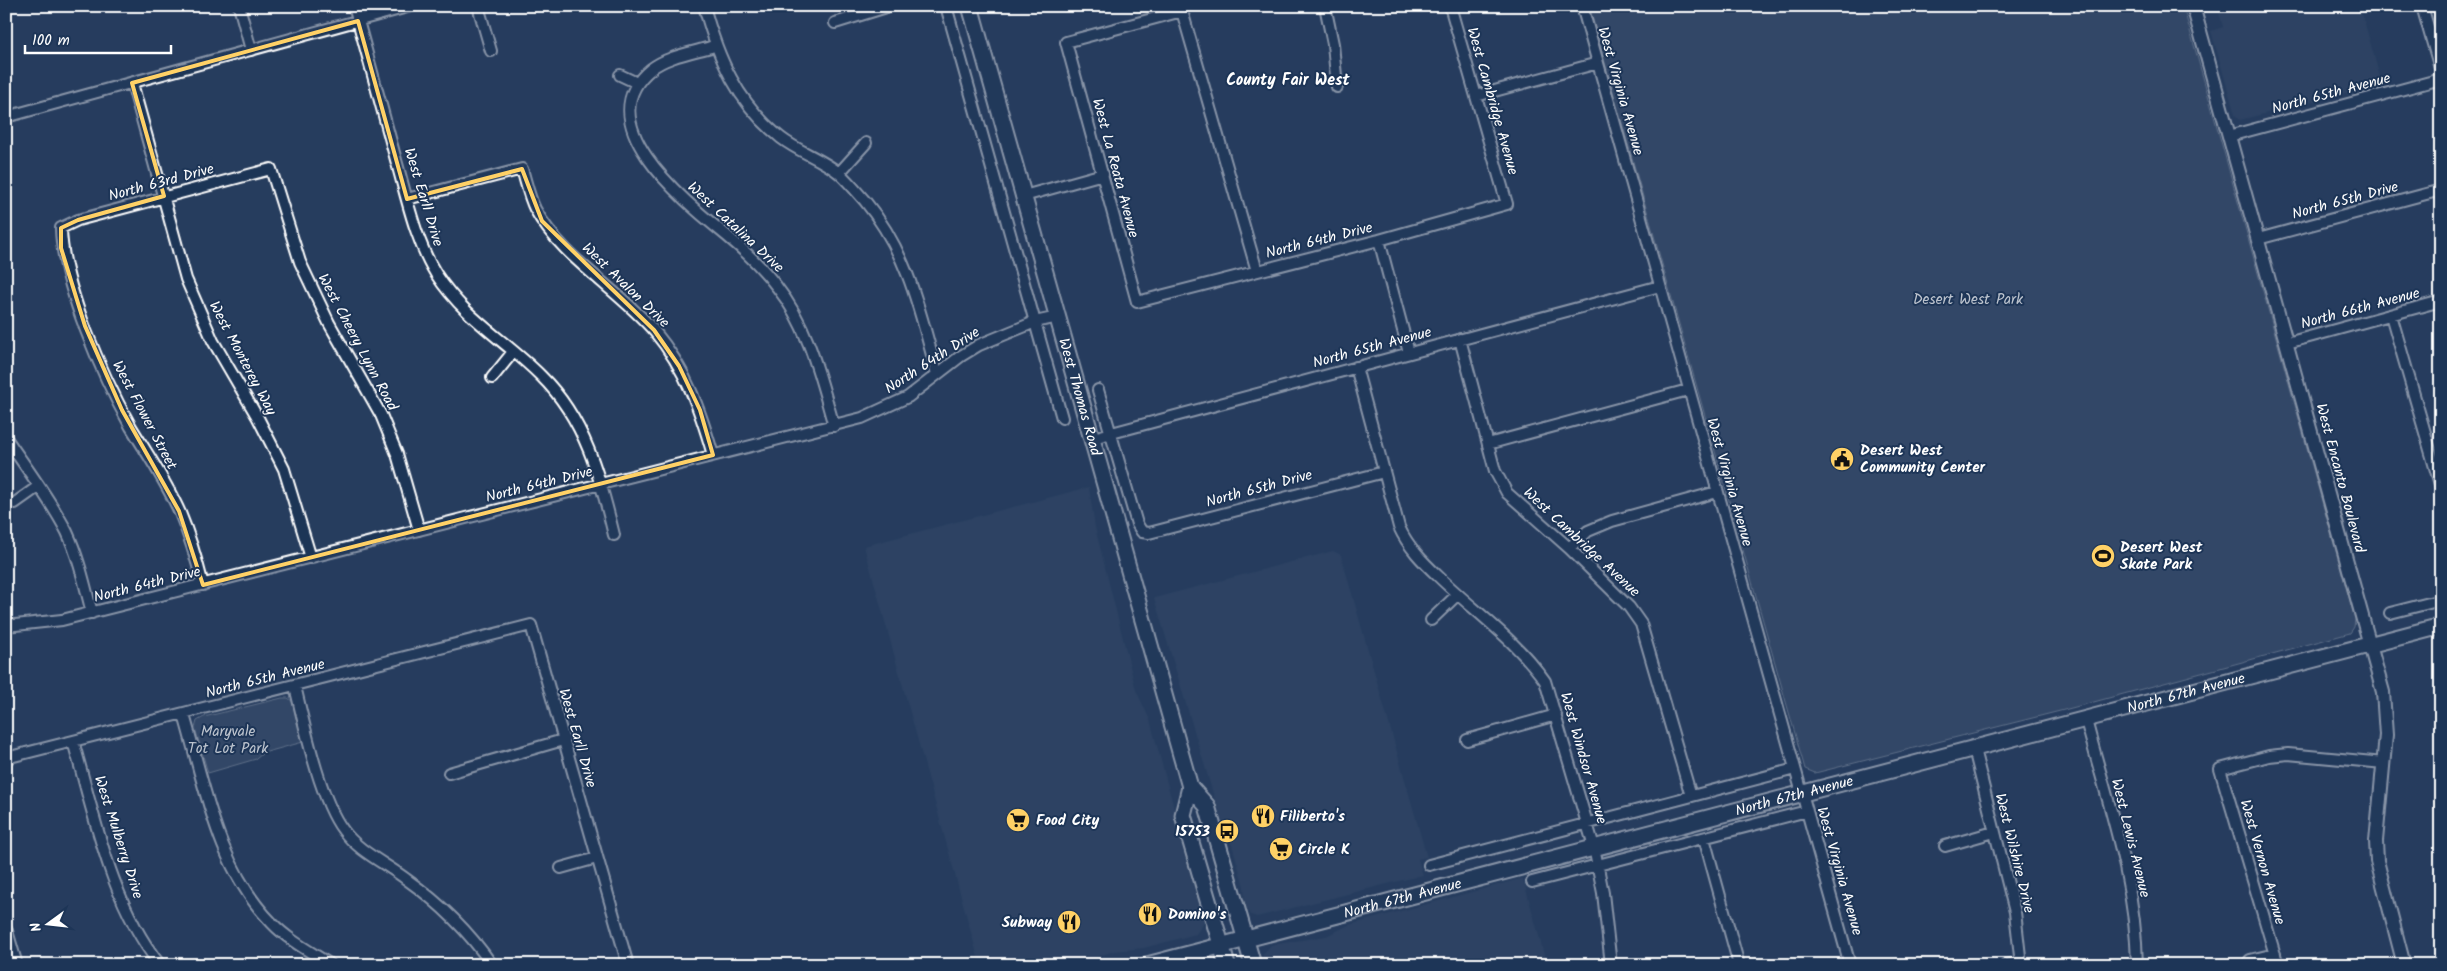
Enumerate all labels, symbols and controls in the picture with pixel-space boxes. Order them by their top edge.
scale bar [25,22,171,54]
street label: West Virginia Avenue [1590,24,1650,159]
street label: West Cambridge Avenue [1459,25,1525,178]
text: 100 m [32,29,70,53]
street label: North 65th Avenue [2269,66,2394,121]
district label: County Fair West [1226,68,1351,93]
street label: West La Reata Avenue [1085,96,1145,241]
street label: West Earll Drive [397,145,450,250]
street label: North 63rd Drive [106,157,217,209]
street label: North 65th Drive [2289,175,2401,227]
street label: West Catalina Drive [681,176,789,279]
street label: North 64th Drive [1263,216,1376,266]
street label: West Avalon Drive [576,237,675,334]
street label: West Cheery Lynn Road [311,269,404,416]
street label: North 66th Avenue [2298,281,2423,336]
park label: Desert West Park [1913,288,2024,312]
street label: West Monterey Way [202,297,283,421]
street label: North 65th Avenue [1310,320,1435,375]
street label: North 64th Drive [880,321,985,401]
street label: West Thomas Road [1051,336,1107,459]
street label: West Flower Street [105,356,183,475]
street label: West Encanto Boulevard [2309,401,2372,556]
street label: West Virginia Avenue [1699,415,1759,550]
place label: Desert West Community Center [1860,439,1985,480]
public building icon: Desert West Community Center [1829,446,1855,472]
street label: North 64th Drive [483,460,596,510]
street label: North 65th Drive [1203,463,1315,515]
street label: West Cambridge Avenue [1517,482,1645,604]
place label: Desert West Skate Park [2120,536,2203,577]
sports icon: Desert West Skate Park [2090,543,2116,569]
street label: North 64th Drive [91,560,204,610]
street label: North 65th Avenue [203,652,328,705]
street label: North 67th Avenue [2125,667,2248,721]
street label: West Earll Drive [551,686,603,791]
street label: West Windsor Avenue [1553,690,1613,827]
park label: Maryvale Tot Lot Park [188,720,269,761]
street label: North 67th Avenue [1733,769,1856,823]
street label: West Mulberry Drive [87,773,149,902]
street label: West Lewis Avenue [2104,776,2156,901]
street label: West Wilshire Drive [1988,791,2041,916]
street label: West Vernon Avenue [2233,797,2291,928]
restaurant icon: Filiberto's [1250,803,1276,829]
street label: West Virginia Avenue [1809,804,1869,939]
place label: Filiberto's [1280,805,1345,829]
supermarket icon: Food City [1005,807,1031,833]
place label: Food City [1036,809,1100,833]
bus stop icon: 15753 [1214,818,1240,844]
place label: 15753 [1175,820,1210,844]
supermarket icon: Circle K [1268,836,1294,862]
place label: Circle K [1298,838,1350,862]
street label: North 67th Avenue [1341,872,1465,926]
north arrow [22,898,72,948]
restaurant icon: Domino's [1137,901,1163,927]
place label: Domino's [1168,903,1226,927]
restaurant icon: Subway [1056,909,1082,935]
place label: Subway [1002,911,1052,935]
text: N [25,920,48,934]

